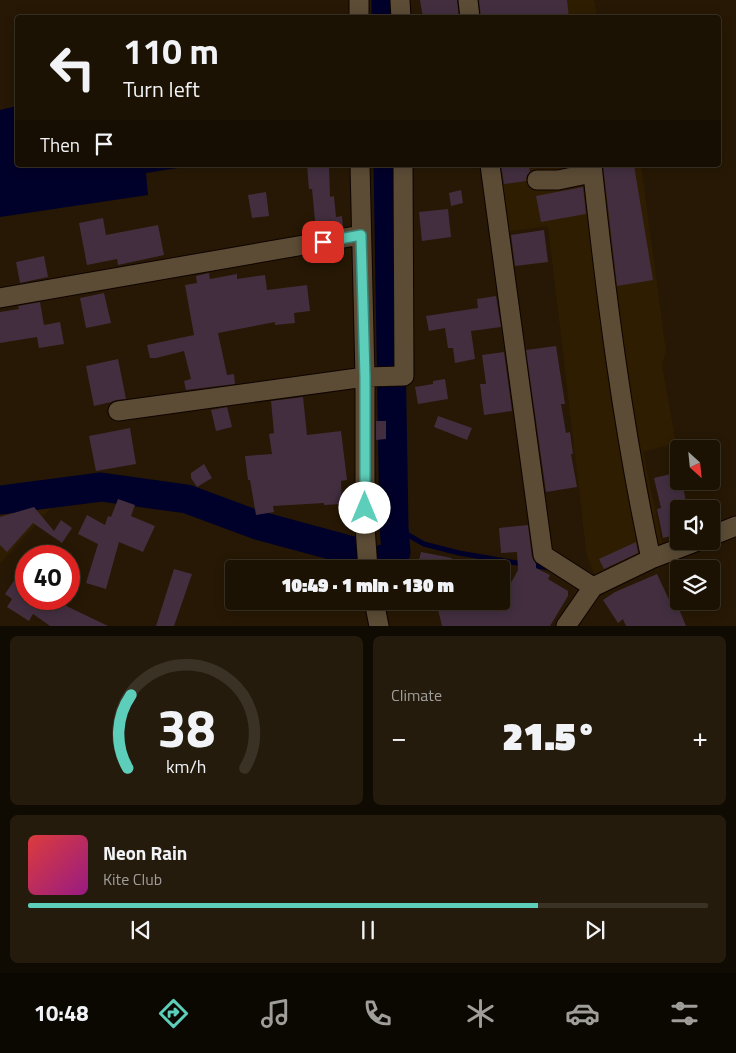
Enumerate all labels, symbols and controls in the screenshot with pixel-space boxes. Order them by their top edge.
text: 110 m [123,24,219,78]
icon: left [40,35,105,100]
text: Turn left [123,72,200,106]
text: Then [40,130,80,159]
icon: arrive [90,130,118,158]
pin [302,221,344,263]
icon: arrive [309,228,337,256]
north arrow [670,440,720,490]
map controls [670,440,720,610]
position arrow [338,481,390,533]
button: sound [670,500,720,550]
speed limit sign: 40 [15,545,80,610]
button: layers [670,560,720,610]
text: 10:49 · 1 min · 130 m [281,570,454,599]
text: Climate [391,683,442,707]
text: 38 [157,688,216,767]
text: 21.5° [502,707,597,765]
text: − [391,715,407,758]
text: + [692,715,708,758]
text: km/h [166,753,207,780]
text: Neon Rain [103,838,187,867]
text: Kite Club [103,867,162,891]
icon: previous [127,916,155,944]
icon: pause [354,916,382,944]
icon: next [581,916,609,944]
text: 10:48 [34,996,89,1030]
icon: directions [156,996,191,1031]
icon: music [258,996,293,1031]
icon: phone [360,996,395,1031]
icon: climate [463,996,498,1031]
icon: car [565,996,600,1031]
icon: filters [667,996,702,1031]

